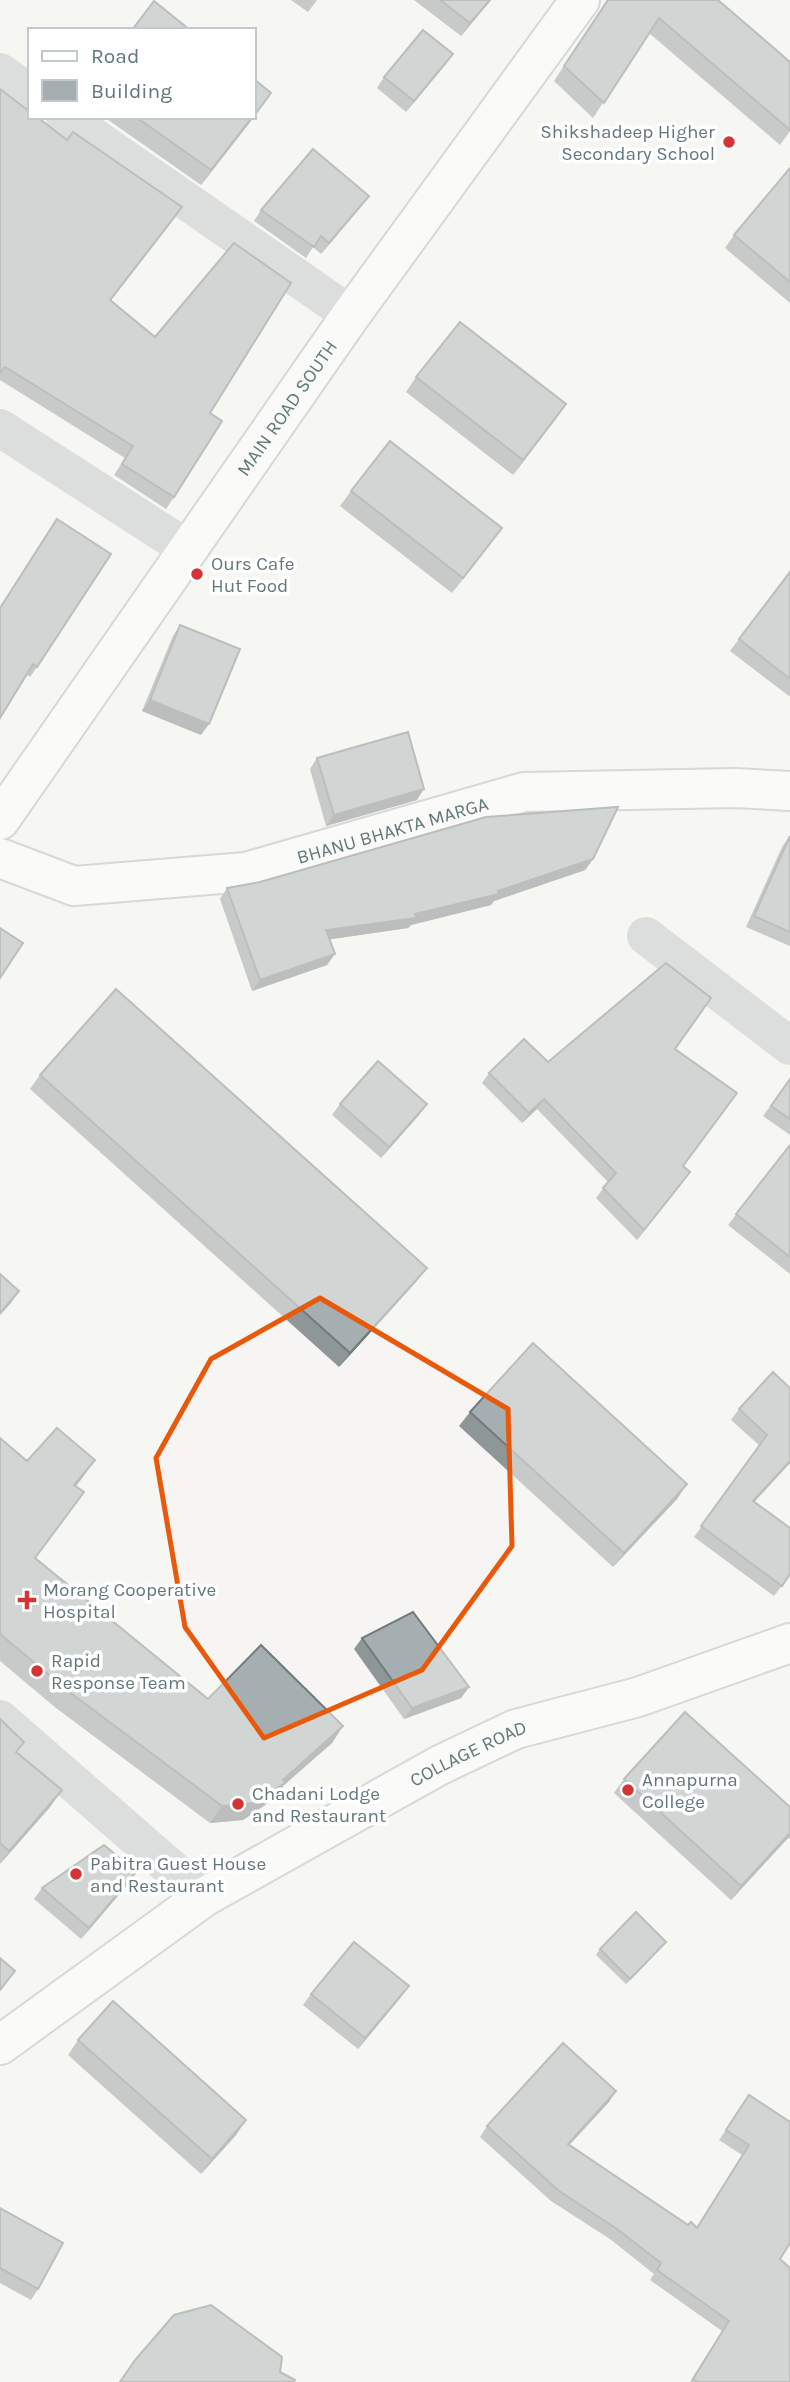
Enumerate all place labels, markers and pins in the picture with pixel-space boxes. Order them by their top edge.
place label: Shikshadeep Higher Secondary School [540,121,715,165]
marker: Shikshadeep Higher Secondary School [721,134,737,150]
place label: Ours Cafe Hut Food [211,553,295,597]
marker: Ours Cafe Hut Food [189,566,205,582]
place label: Morang Cooperative Hospital [43,1579,216,1623]
marker: Morang Cooperative Hospital [17,1590,37,1610]
place label: Rapid Response Team [51,1650,186,1694]
marker: Rapid Response Team [29,1663,45,1679]
place label: Annapurna College [642,1769,738,1813]
marker: Annapurna College [620,1782,636,1798]
place label: Chadani Lodge and Restaurant [252,1783,386,1827]
marker: Chadani Lodge and Restaurant [230,1796,246,1812]
place label: Pabitra Guest House and Restaurant [90,1853,266,1897]
marker: Pabitra Guest House and Restaurant [68,1866,84,1882]

